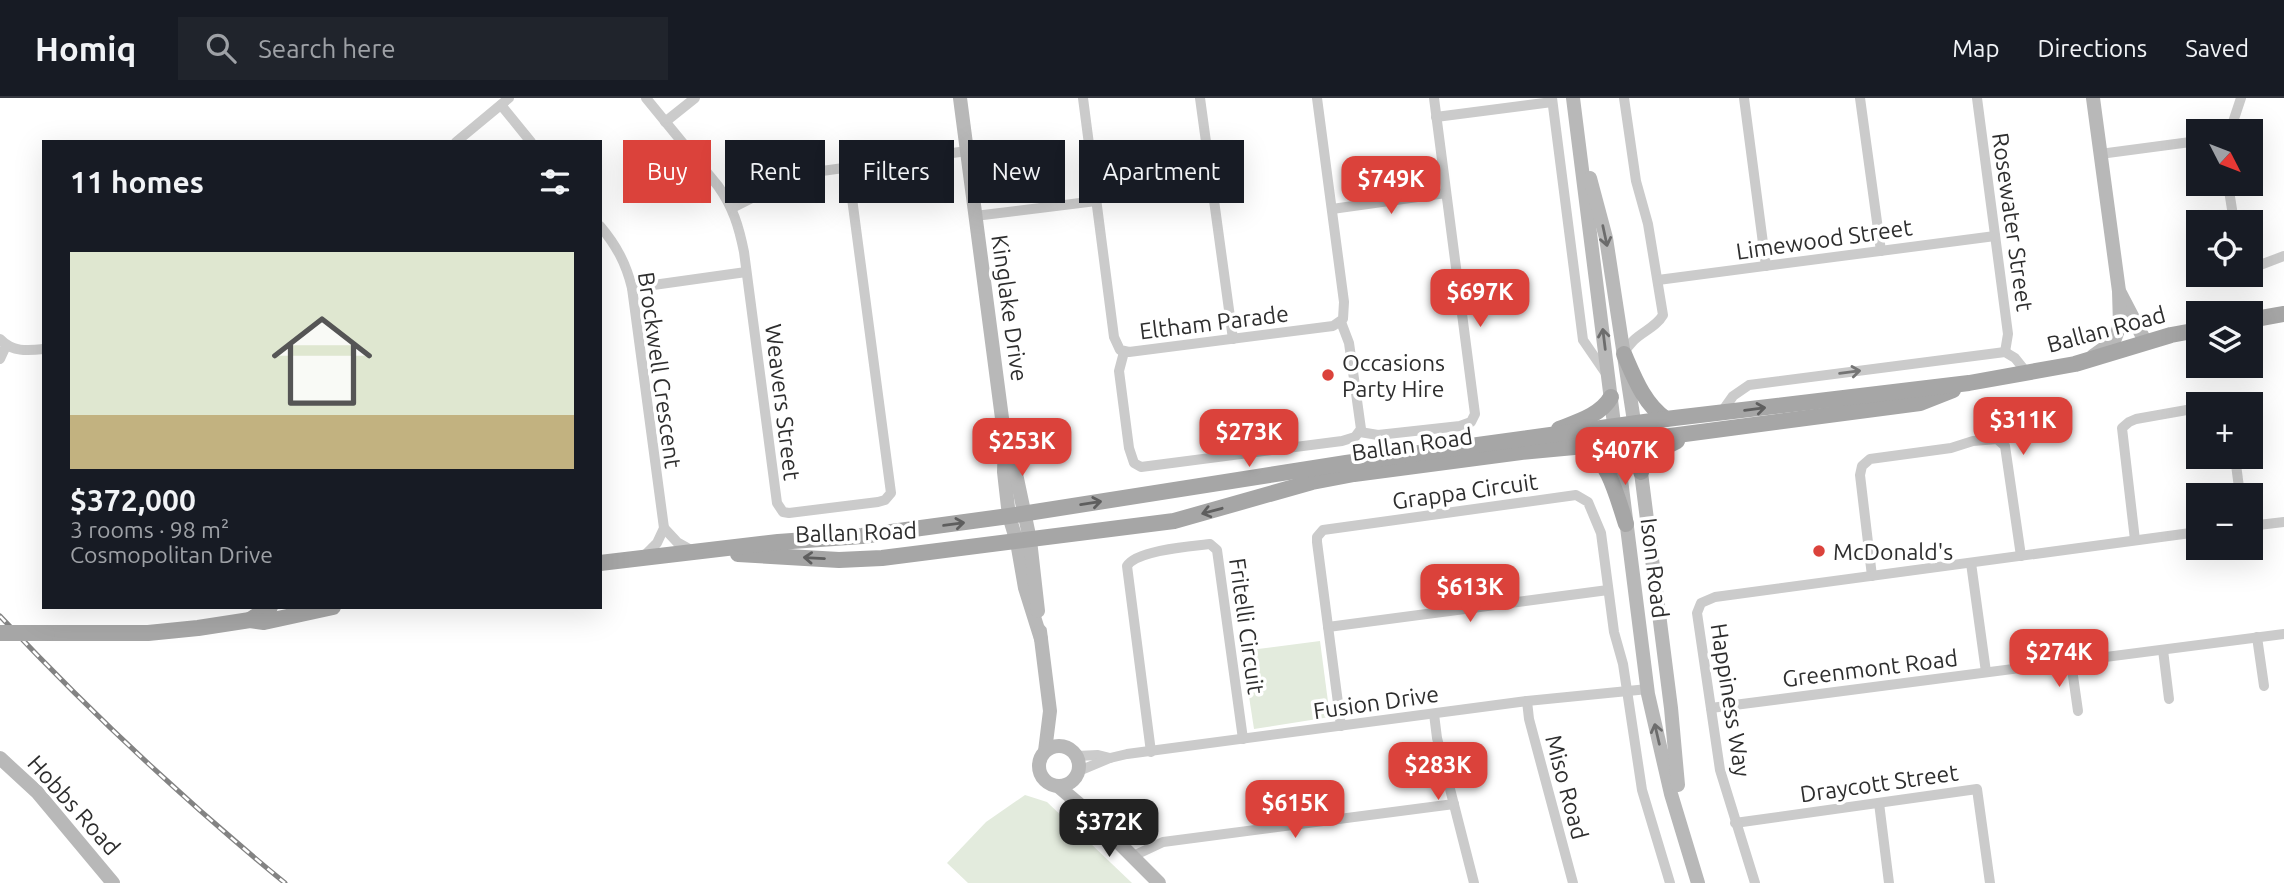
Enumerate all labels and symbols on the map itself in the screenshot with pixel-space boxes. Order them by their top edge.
north arrow [2186,119,2263,196]
street label: Rosewater Street [1988,131,2038,313]
pin: $749K [1342,156,1440,216]
street label: Limewood Street [1734,214,1914,264]
one-way arrow [1599,224,1612,247]
street label: Kinglake Drive [987,233,1033,383]
street label: Brockwell Crescent [634,270,686,470]
pin: $697K [1431,270,1529,329]
street label: Eltham Parade [1138,300,1290,344]
street label: Ballan Road [2044,301,2168,357]
street label: Weavers Street [761,322,805,482]
one-way arrow [1597,328,1610,351]
place label: Occasions Party Hire [1342,350,1445,401]
one-way arrow [1838,365,1860,378]
marker: Occasions Party Hire [1320,367,1336,383]
pin: $311K [1974,398,2072,457]
one-way arrow [1743,402,1766,415]
pin: $273K [1200,410,1298,469]
pin: $253K [973,418,1071,478]
street label: Ballan Road [1350,423,1474,465]
pin: $407K [1576,428,1674,487]
street label: Grappa Circuit [1391,468,1539,514]
one-way arrow [1079,497,1102,510]
one-way arrow [1201,505,1223,518]
street label: Ison Road [1636,516,1674,620]
street label: Ballan Road [795,517,917,547]
one-way arrow [943,517,965,530]
place label: McDonald's [1833,539,1953,564]
marker: McDonald's [1811,543,1827,559]
one-way arrow [803,551,826,564]
street label: Fritelli Circuit [1225,556,1269,696]
pin: $613K [1421,564,1519,624]
street label: Happiness Way [1707,621,1755,779]
pin: $274K [2010,630,2108,689]
street label: Greenmont Road [1781,645,1959,691]
street label: Fusion Drive [1312,681,1440,723]
one-way arrow [1650,723,1664,746]
street label: Miso Road [1541,732,1593,842]
pin: $283K [1389,742,1487,802]
street label: Hobbs Road [23,750,125,860]
street label: Draycott Street [1798,760,1960,806]
pin: $615K [1246,780,1344,840]
pin: $372K [1060,800,1158,859]

